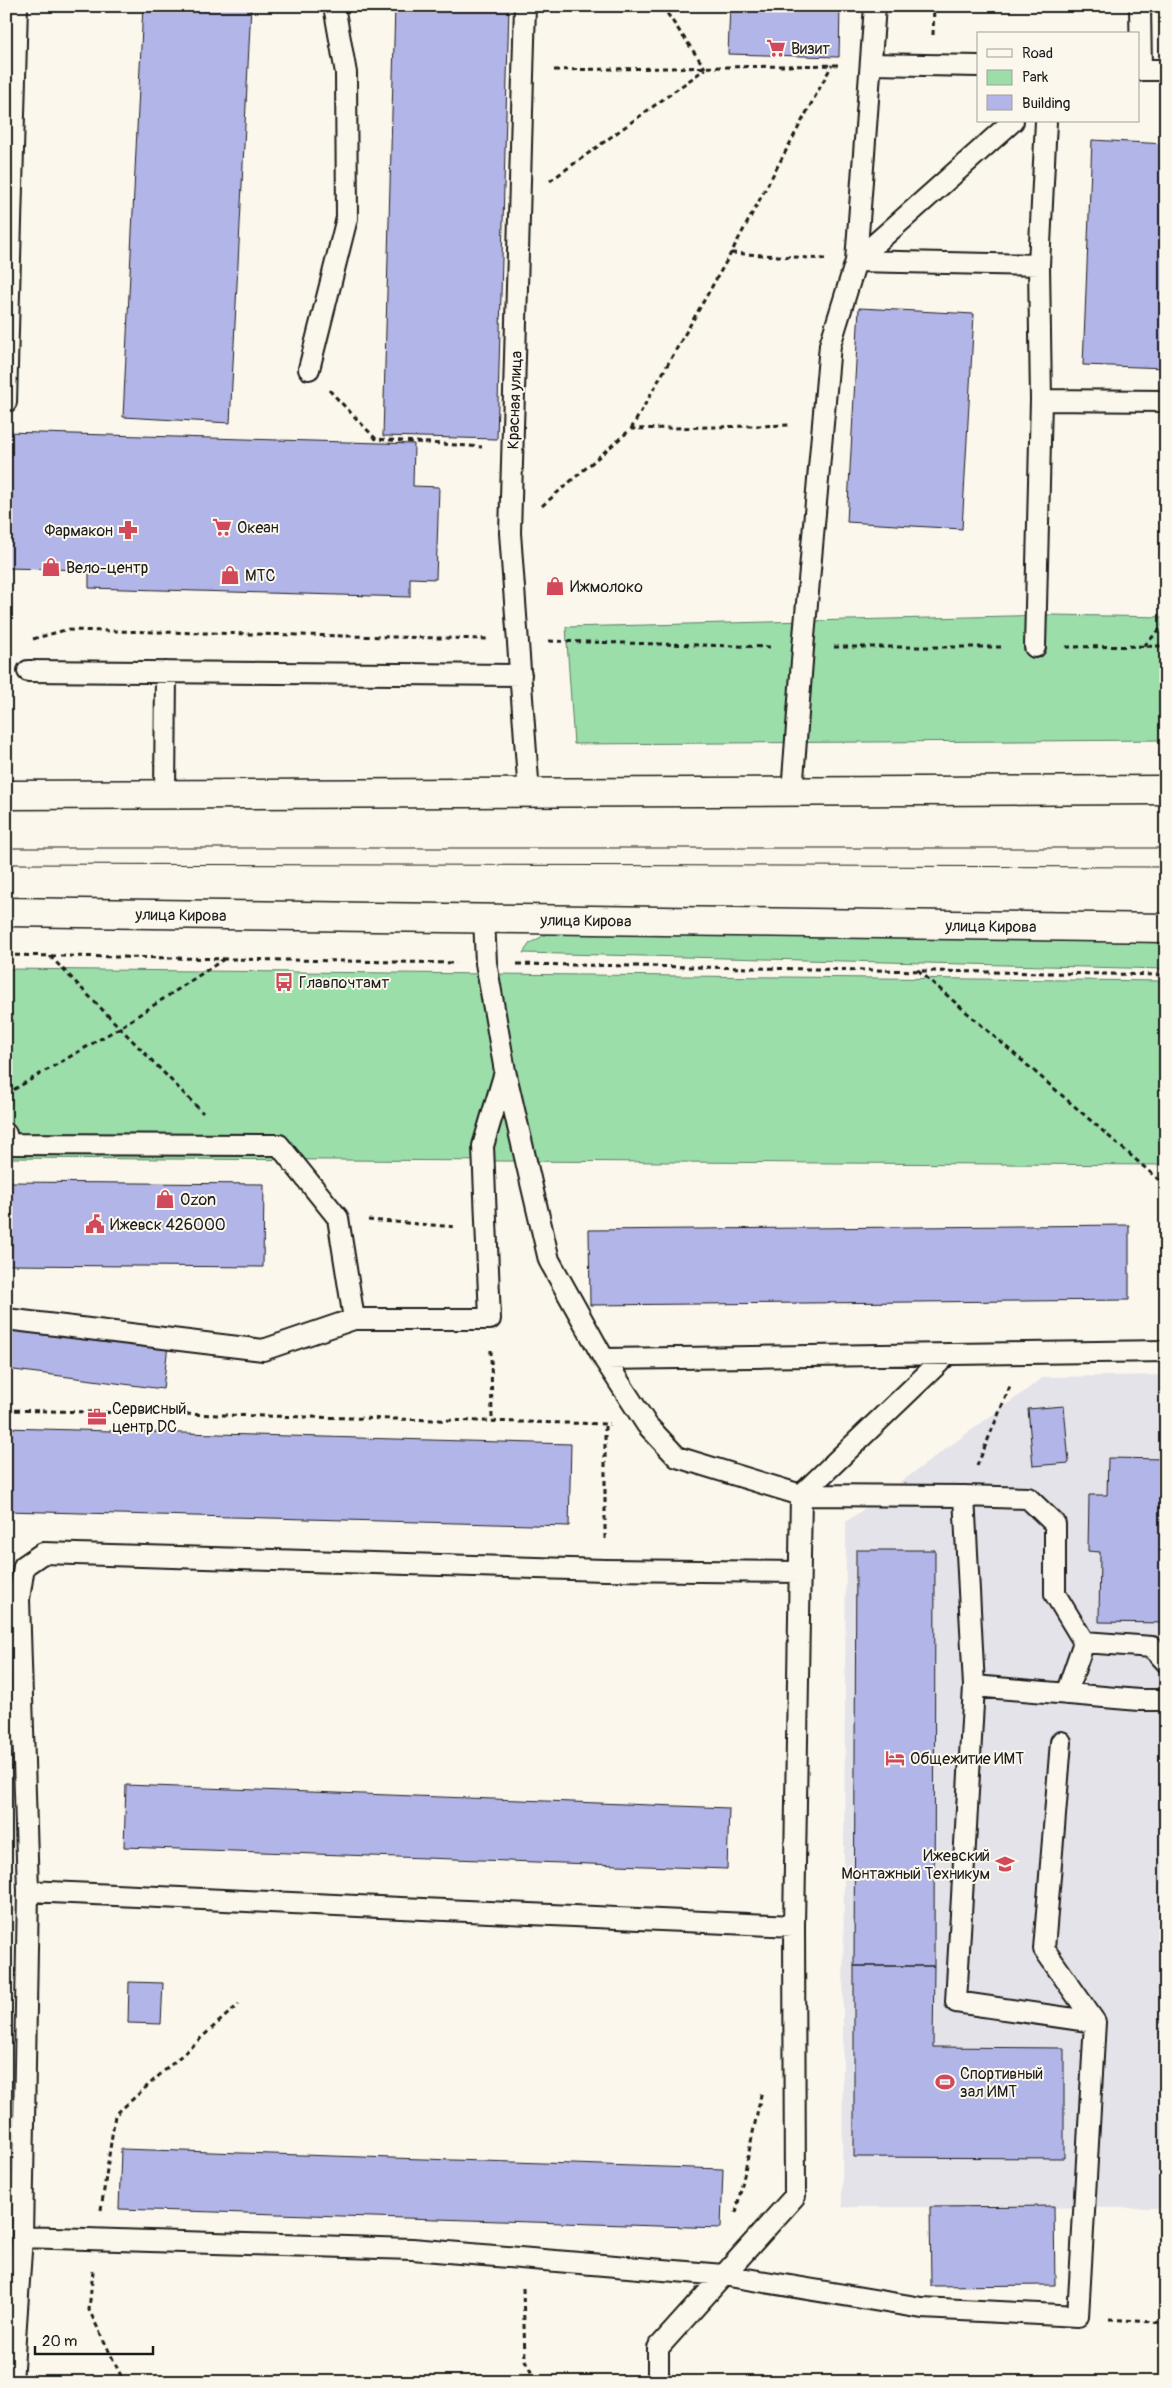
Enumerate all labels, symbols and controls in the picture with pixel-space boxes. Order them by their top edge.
legend [977,32,1140,122]
supermarket icon: Визит [765,37,787,59]
place label: Визит [791,39,830,59]
text: Road [1022,44,1053,63]
text: Park [1022,68,1049,87]
text: Building [1022,94,1070,113]
street label: Красная улица [503,350,527,450]
supermarket icon: Океан [211,516,233,538]
place label: Океан [237,518,279,538]
pharmacy icon: Фармакон [117,519,139,541]
place label: Фармакон [44,521,113,541]
shop icon: Вело-центр [40,556,62,578]
place label: Вело-центр [66,558,148,578]
shop icon: МТС [219,564,241,586]
place label: МТС [245,566,275,586]
shop icon: Ижмолоко [544,575,566,597]
place label: Ижмолоко [570,577,643,597]
street label: улица Кирова [134,905,227,926]
street label: улица Кирова [539,910,632,932]
street label: улица Кирова [944,916,1037,937]
bus stop icon: Главпочтамт [273,971,295,993]
place label: Главпочтамт [299,973,389,993]
shop icon: Ozon [154,1188,176,1210]
place label: Ozon [180,1190,216,1210]
public building icon: Ижевск 426000 [84,1213,106,1235]
place label: Ижевск 426000 [110,1215,226,1235]
place label: Сервисный центр DC [112,1399,186,1437]
office icon: Сервисный центр DC [86,1406,108,1428]
hotel icon: Общежитие ИМТ [884,1747,906,1769]
place label: Общежитие ИМТ [910,1749,1024,1769]
place label: Ижевский Монтажный Техникум [841,1846,990,1884]
school or university icon: Ижевский Монтажный Техникум [994,1853,1016,1875]
place label: Спортивный зал ИМТ [960,2064,1043,2102]
sports icon: Спортивный зал ИМТ [934,2071,956,2093]
scale bar [35,2323,152,2355]
text: 20 m [42,2332,77,2351]

